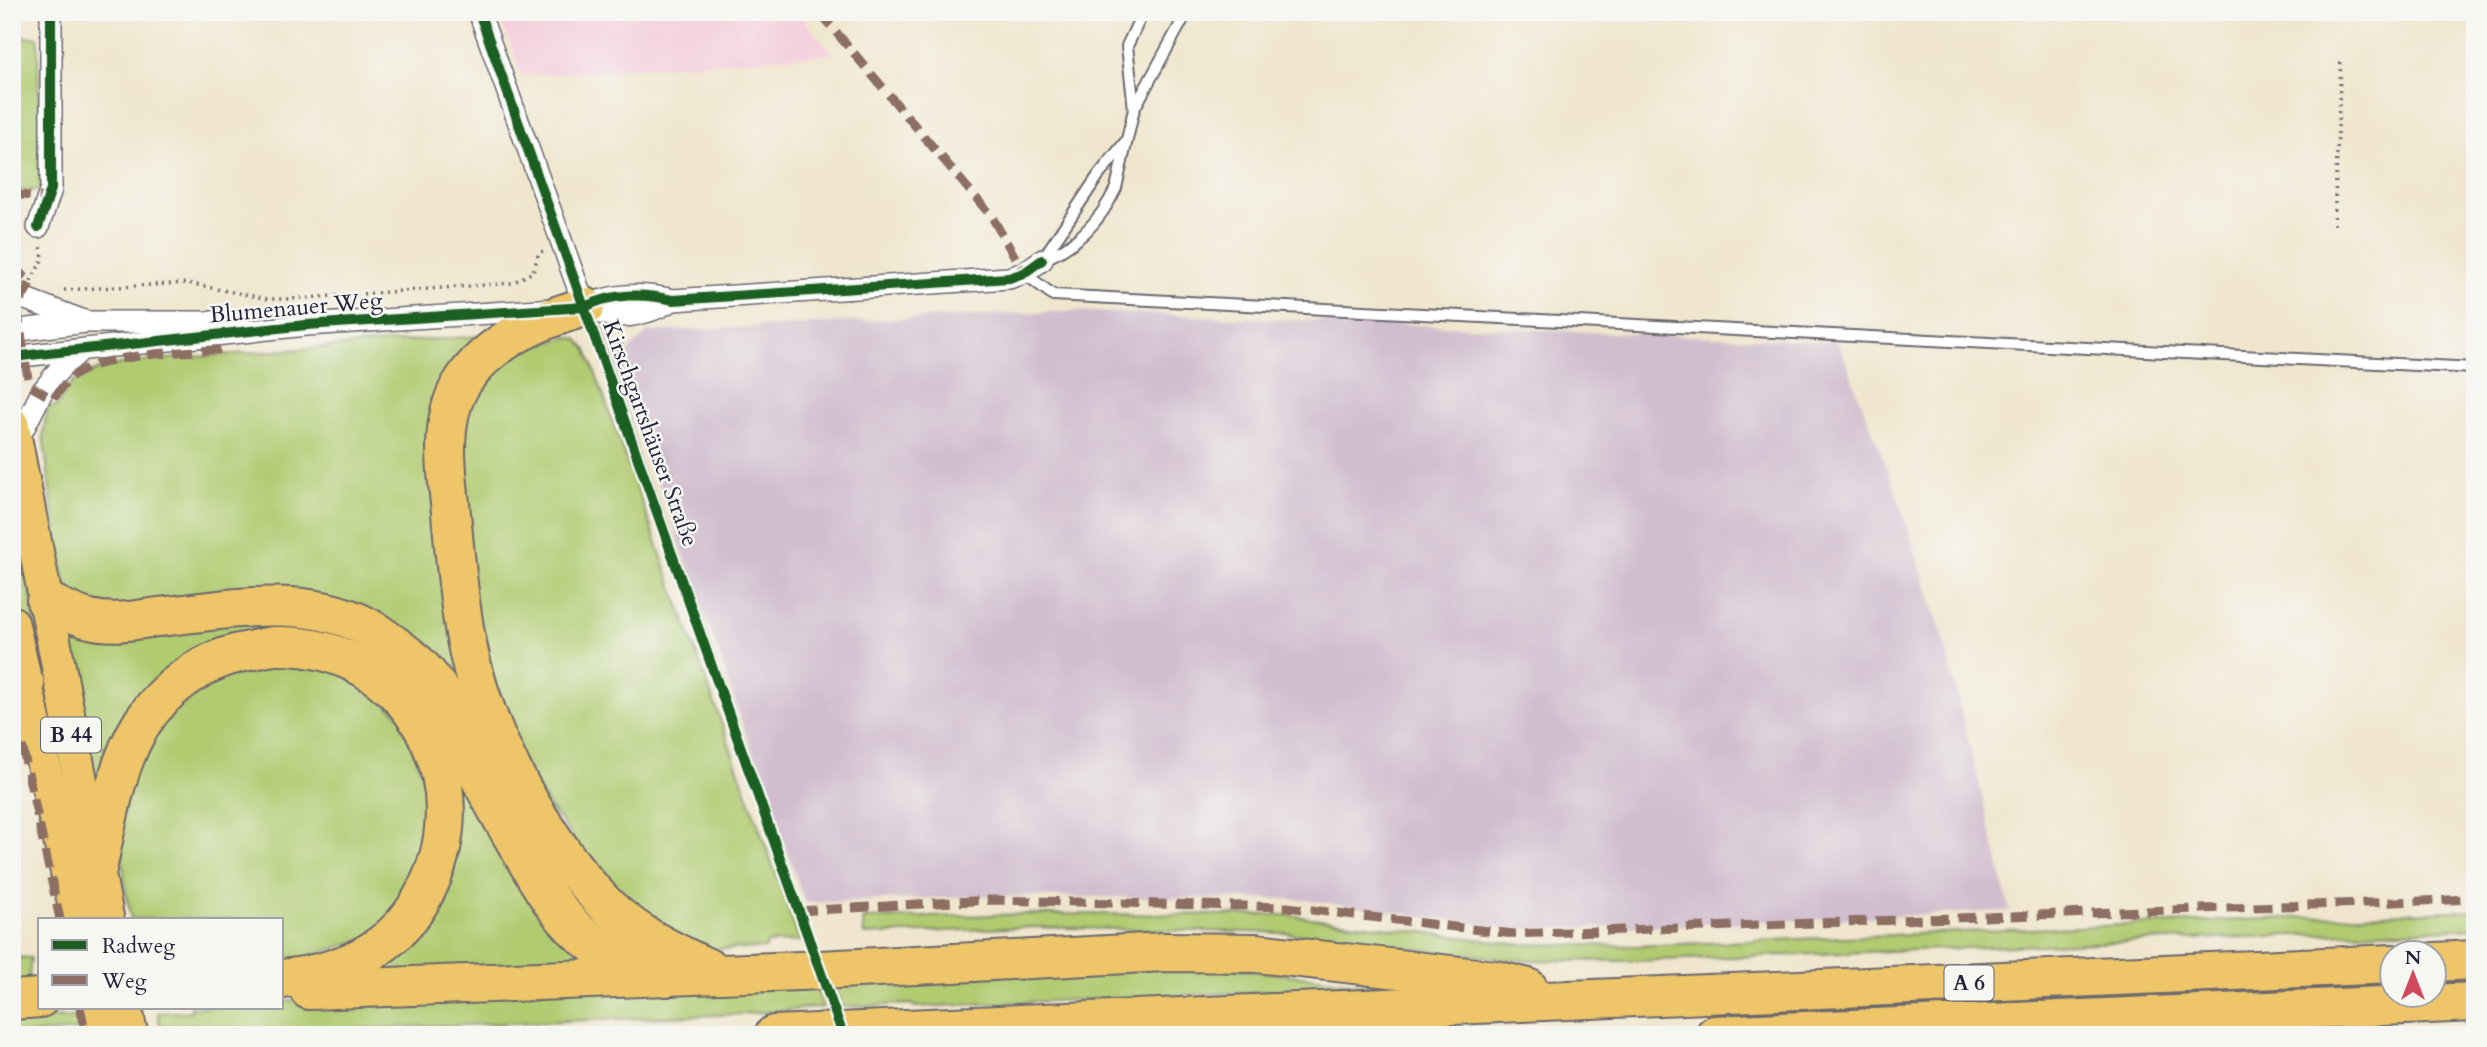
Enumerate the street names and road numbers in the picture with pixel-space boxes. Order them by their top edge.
street label: Blumenauer Weg [208,284,384,330]
street label: Kirschgartshäuser Straße [595,316,706,550]
road number: B 44 [41,718,101,752]
road number: A 6 [1944,965,1994,1000]

